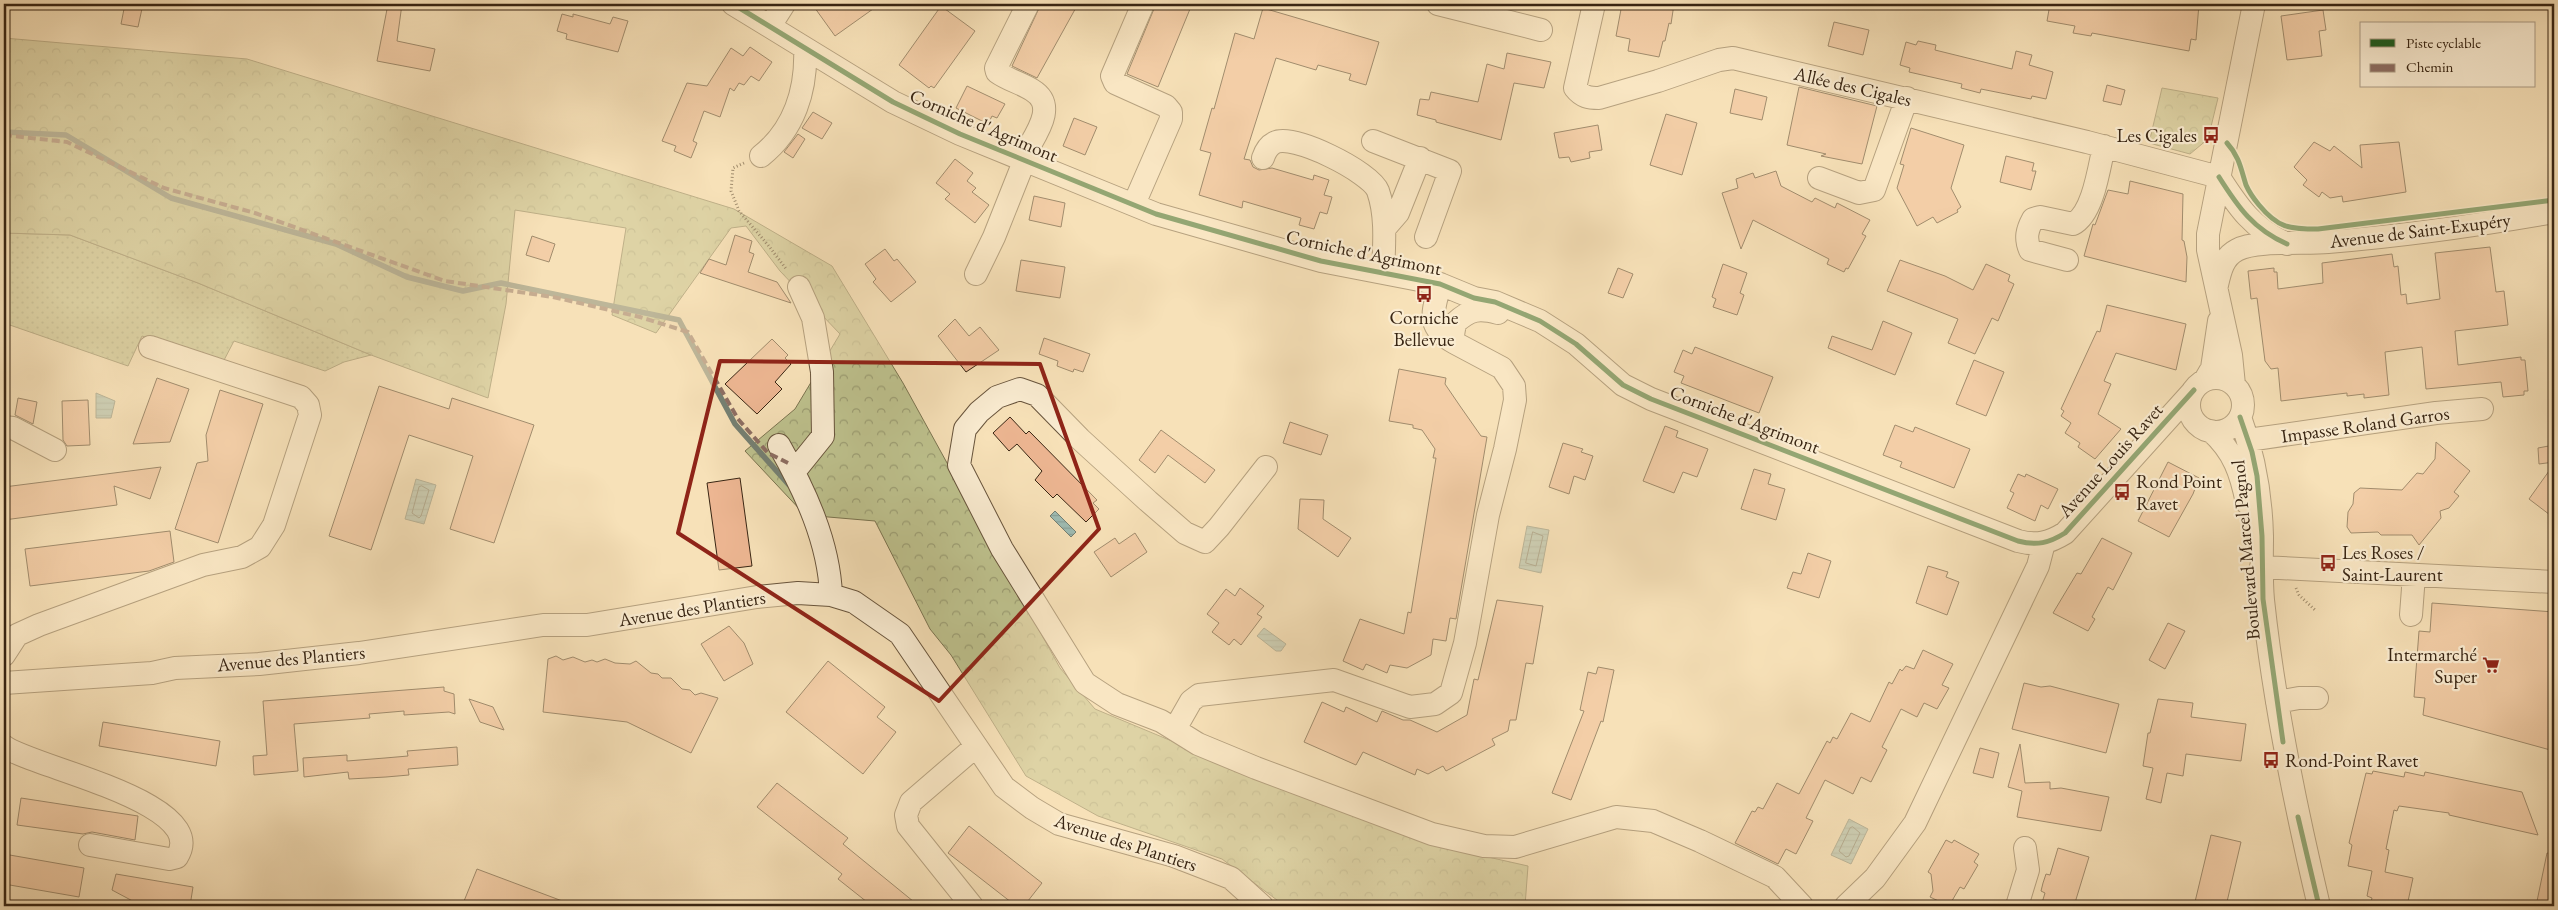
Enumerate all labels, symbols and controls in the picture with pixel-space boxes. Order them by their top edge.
legend [2360,22,2536,88]
text: Piste cyclable [2406,33,2481,52]
text: Chemin [2406,57,2454,76]
street label: Allée des Cigales [1791,61,1914,112]
street label: Corniche d'Agrimont [906,83,1062,168]
place label: Les Cigales [2116,123,2197,148]
bus stop icon: Les Cigales [2201,125,2221,145]
street label: Avenue de Saint-Exupéry [2327,207,2513,254]
street label: Corniche d'Agrimont [1284,224,1444,281]
bus stop icon: Corniche Bellevue [1414,284,1434,304]
place label: Corniche Bellevue [1390,305,1458,352]
street label: Corniche d'Agrimont [1666,379,1823,460]
street label: Avenue Louis Ravet [2052,398,2168,523]
street label: Impasse Roland Garros [2279,400,2451,449]
street label: Boulevard Marcel Pagnol [2225,458,2266,641]
place label: Rond Point Ravet [2136,469,2222,516]
bus stop icon: Rond Point Ravet [2112,482,2132,502]
place label: Les Roses / Saint-Laurent [2342,540,2443,587]
bus stop icon: Les Roses / Saint-Laurent [2318,553,2338,573]
street label: Avenue des Plantiers [616,585,767,633]
street label: Avenue des Plantiers [215,640,366,678]
place label: Intermarché Super [2387,642,2478,689]
supermarket icon: Intermarché Super [2481,655,2501,675]
place label: Rond-Point Ravet [2285,748,2418,773]
bus stop icon: Rond-Point Ravet [2261,750,2281,770]
street label: Avenue des Plantiers [1050,807,1200,877]

